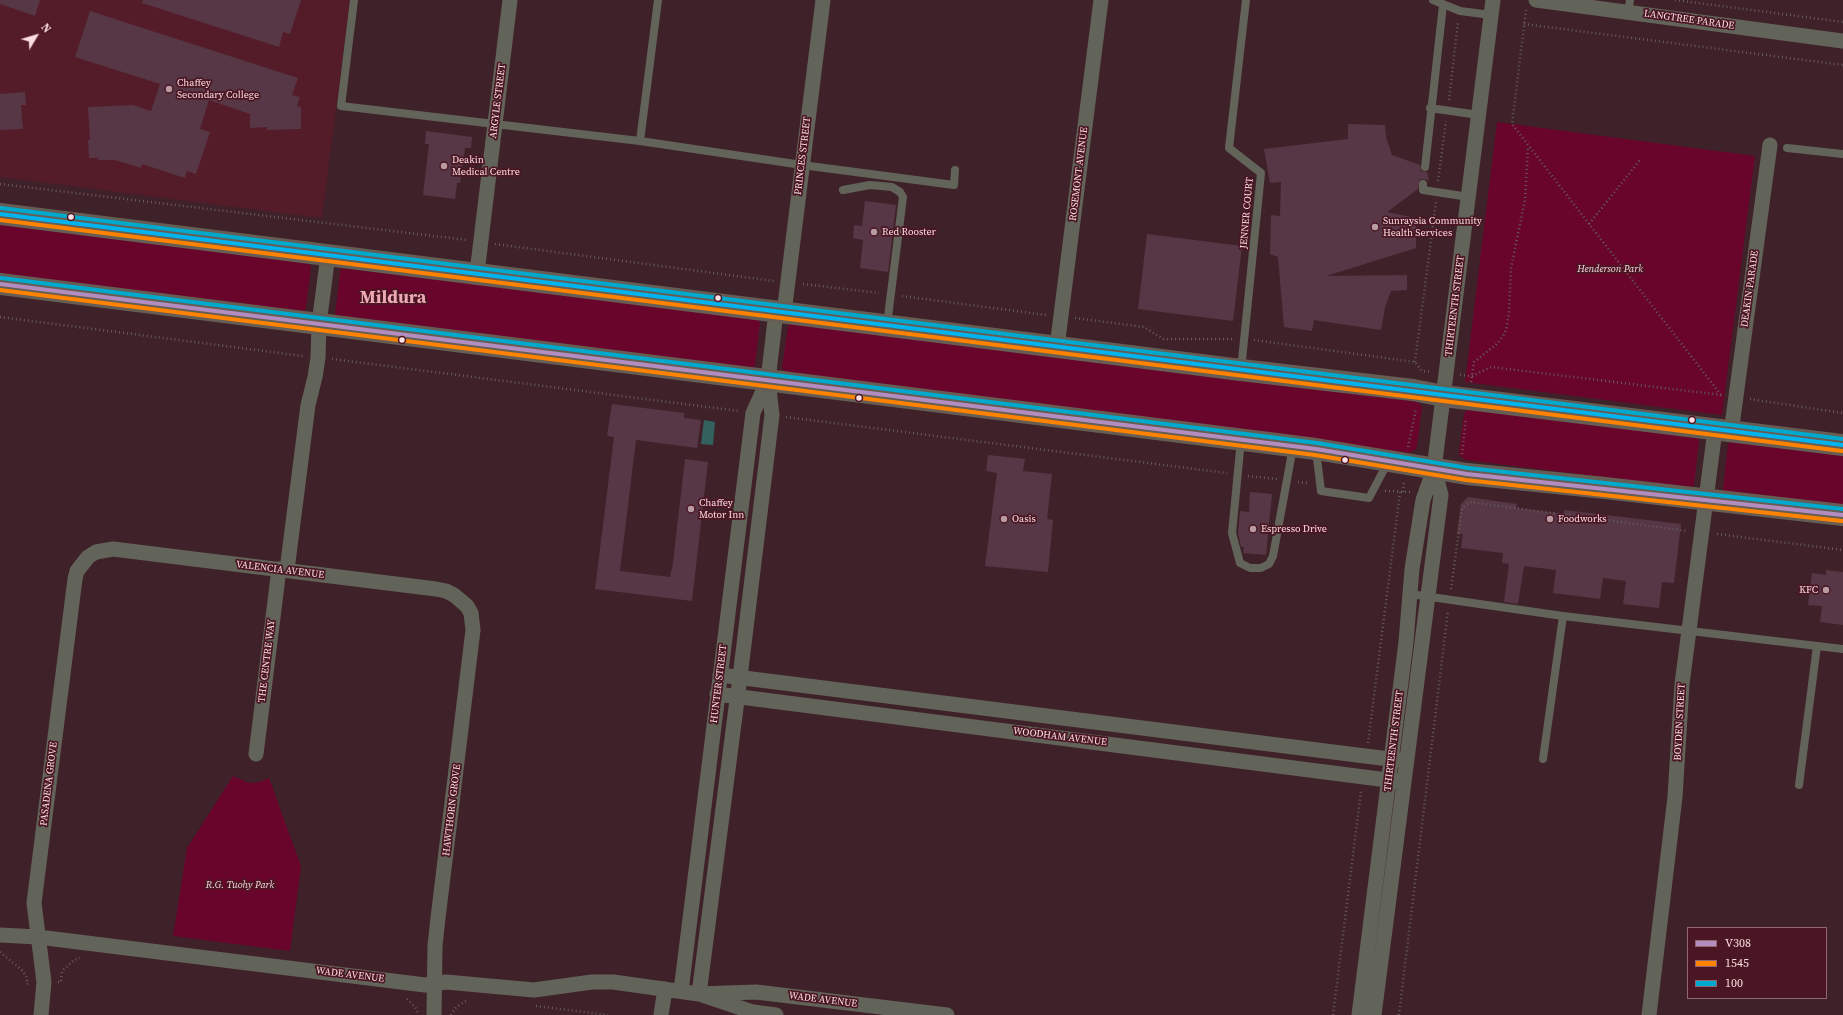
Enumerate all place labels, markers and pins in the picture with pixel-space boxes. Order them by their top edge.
place label: Chaffey Secondary College [177,77,259,100]
marker: Chaffey Secondary College [164,84,174,94]
place label: Deakin Medical Centre [452,154,520,178]
marker: Deakin Medical Centre [439,161,449,171]
unlabelled marker [66,212,76,222]
place label: Sunraysia Community Health Services [1383,215,1482,238]
marker: Sunraysia Community Health Services [1370,222,1380,232]
place label: Red Rooster [882,226,936,238]
marker: Red Rooster [869,227,879,237]
unlabelled marker [713,293,723,303]
unlabelled marker [397,335,407,345]
unlabelled marker [854,393,864,403]
unlabelled marker [1687,415,1697,425]
unlabelled marker [1340,455,1350,465]
place label: Chaffey Motor Inn [699,497,744,520]
marker: Chaffey Motor Inn [686,504,696,514]
place label: Oasis [1012,513,1036,525]
place label: Foodworks [1558,513,1607,525]
marker: Oasis [999,514,1009,524]
marker: Foodworks [1545,514,1555,524]
place label: Espresso Drive [1261,523,1327,535]
marker: Espresso Drive [1248,524,1258,534]
place label: KFC [1799,584,1818,596]
marker: KFC [1821,585,1831,595]

